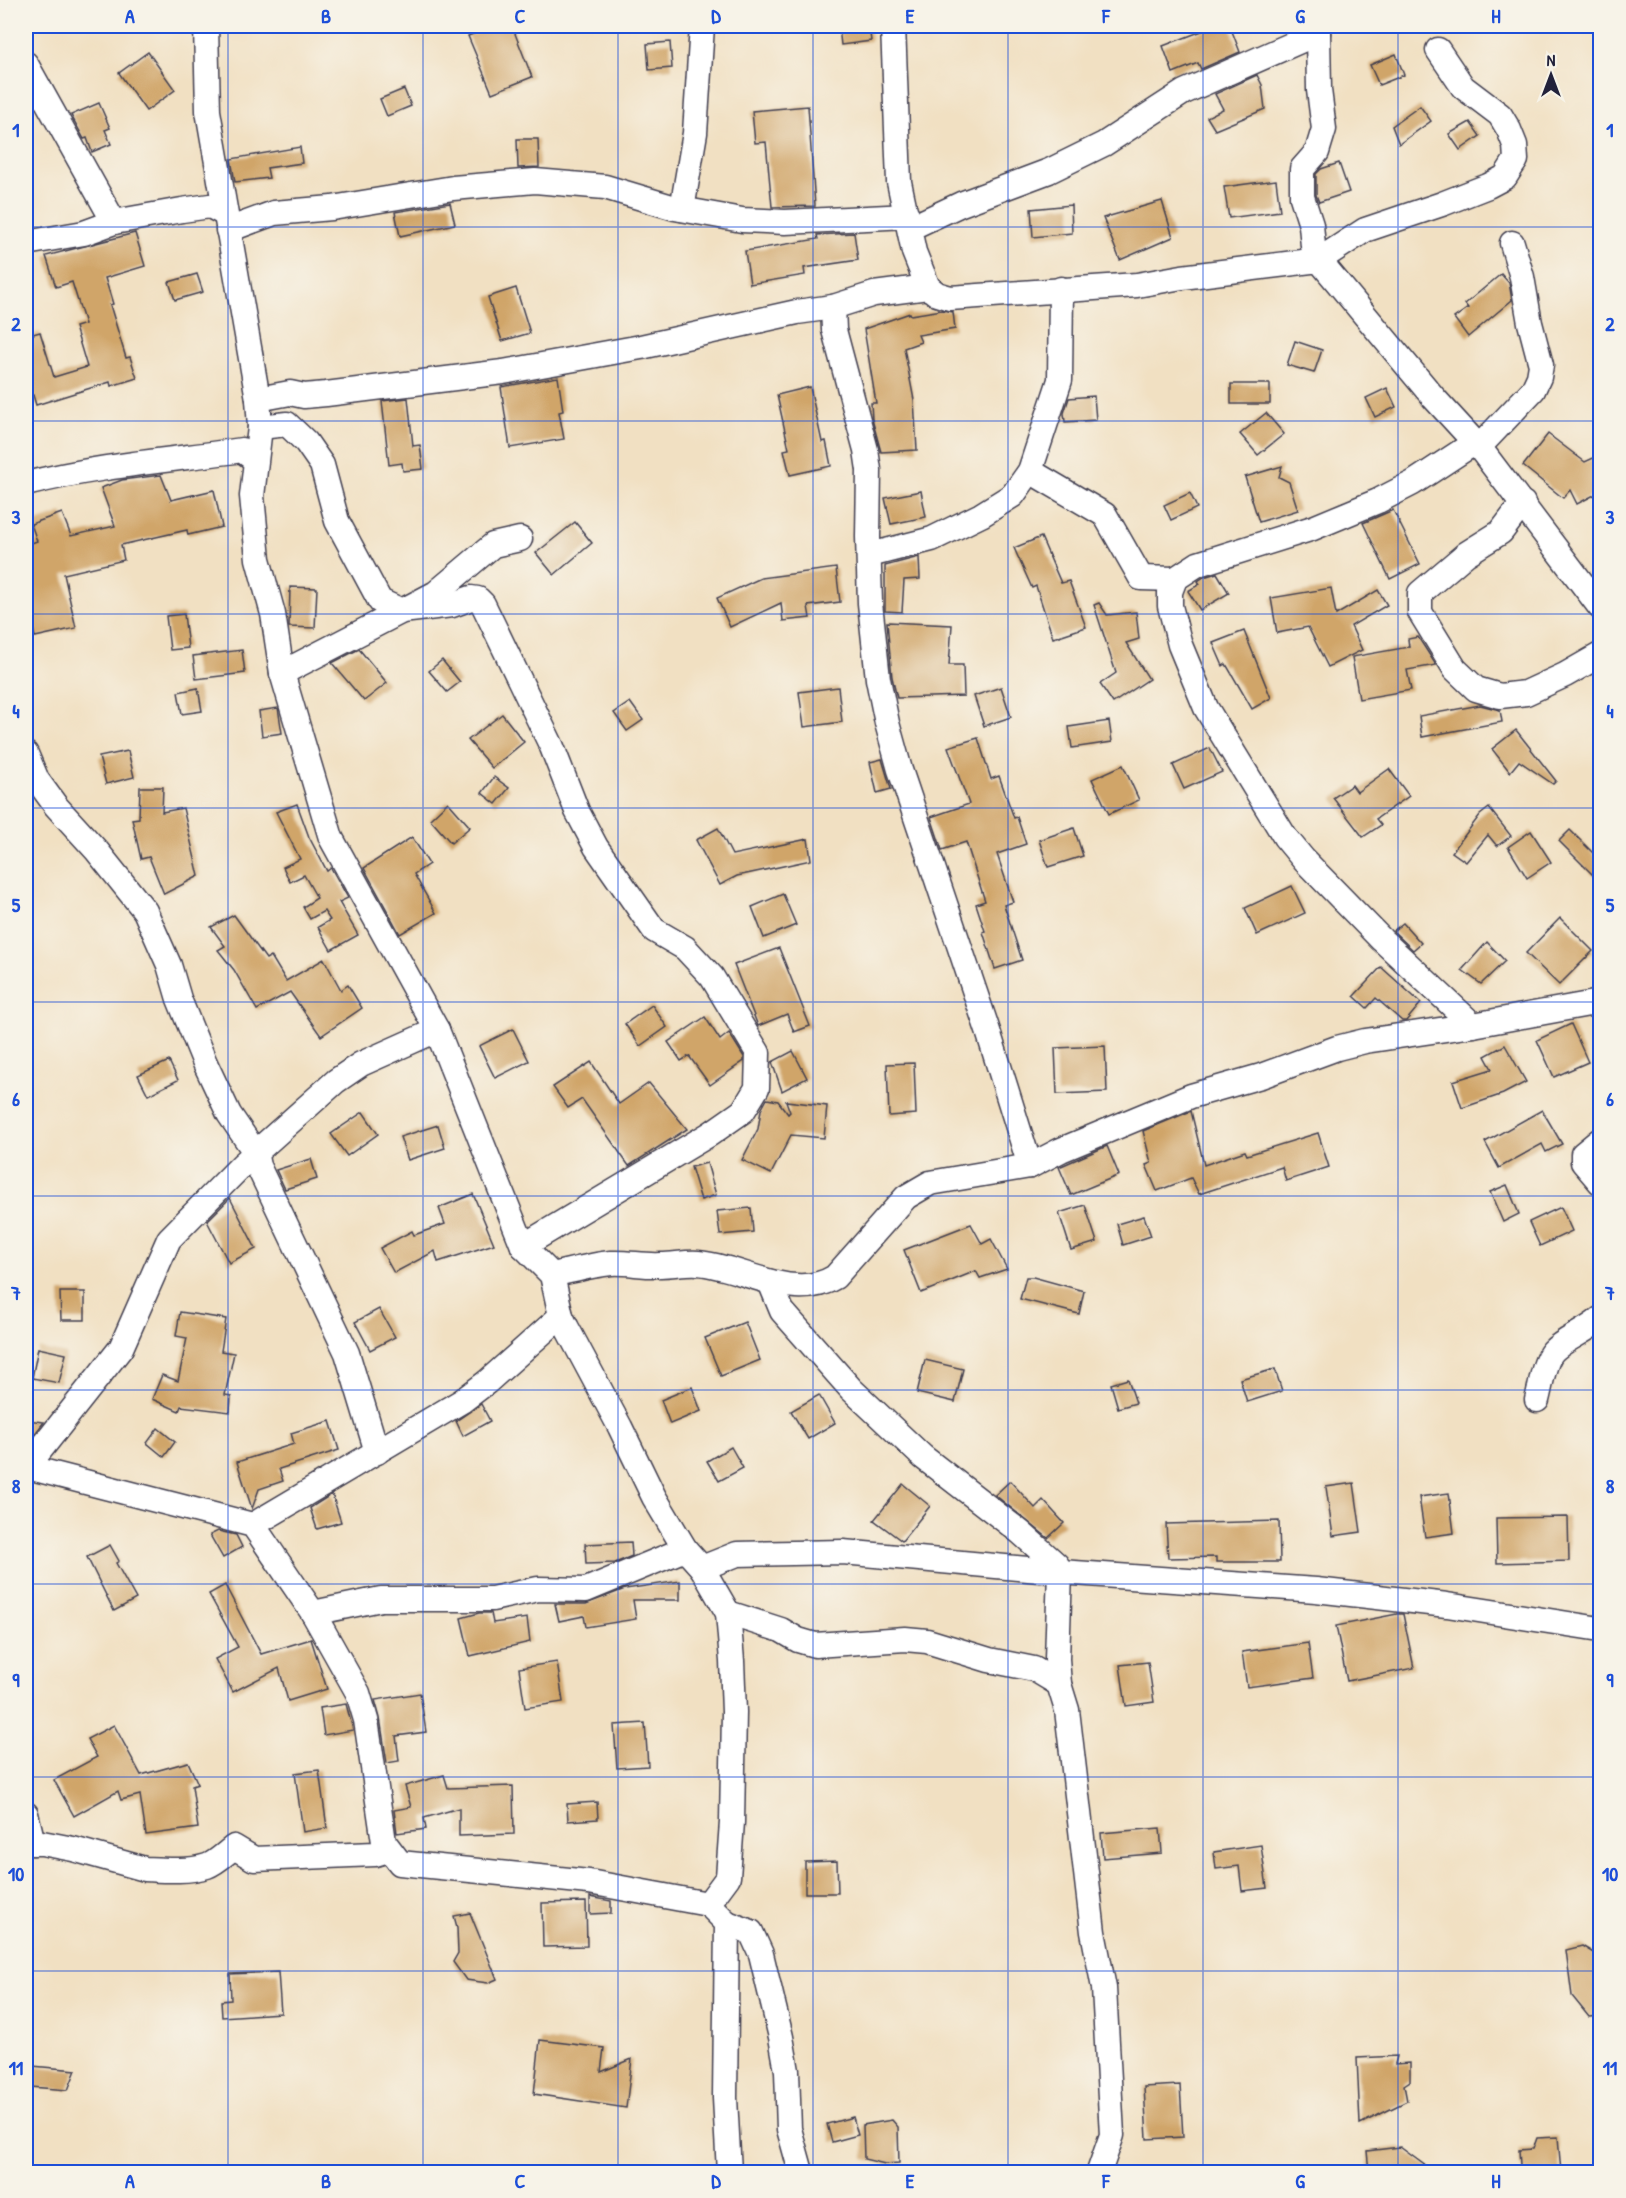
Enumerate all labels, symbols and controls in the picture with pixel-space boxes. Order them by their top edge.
text: A [125,2,135,29]
text: B [321,2,331,29]
text: C [515,2,526,29]
text: D [711,2,721,29]
text: E [906,2,915,29]
text: F [1101,2,1111,29]
text: G [1295,2,1305,29]
text: H [1491,2,1501,29]
north arrow [1521,45,1581,105]
text: N [1547,49,1556,71]
text: 1 [12,116,20,143]
text: 1 [1606,116,1614,143]
text: 2 [11,310,21,337]
text: 2 [1605,310,1615,337]
text: 3 [12,503,21,530]
text: 3 [1606,503,1615,530]
text: 4 [12,697,20,724]
text: 4 [1606,697,1614,724]
text: 5 [12,891,21,918]
text: 5 [1606,891,1615,918]
text: 6 [12,1085,20,1112]
text: 6 [1606,1085,1614,1112]
text: 7 [10,1279,21,1306]
text: 7 [1604,1279,1615,1306]
text: 8 [12,1472,21,1499]
text: 8 [1606,1472,1615,1499]
text: 9 [12,1666,20,1693]
text: 9 [1606,1666,1614,1693]
text: 10 [8,1860,24,1887]
text: 10 [1602,1860,1618,1887]
text: 11 [9,2054,23,2081]
text: 11 [1603,2054,1617,2081]
text: A [125,2167,135,2194]
text: B [321,2167,331,2194]
text: C [515,2167,526,2194]
text: D [711,2167,721,2194]
text: E [906,2167,915,2194]
text: F [1101,2167,1111,2194]
text: G [1295,2167,1305,2194]
text: H [1491,2167,1501,2194]

